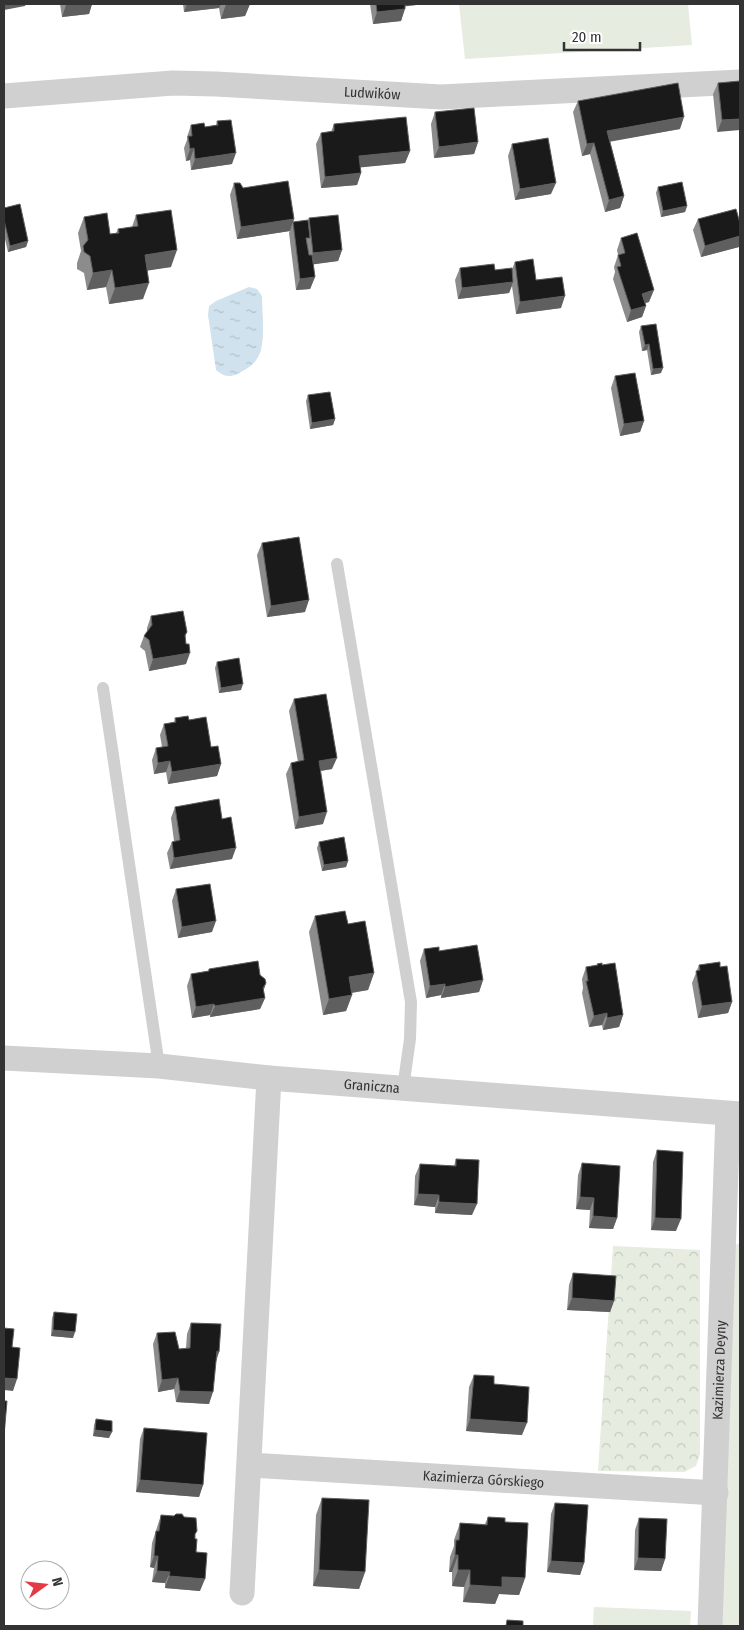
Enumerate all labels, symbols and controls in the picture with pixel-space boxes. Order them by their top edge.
scale bar [564,20,640,52]
text: 20 m [572,28,602,46]
street label: Ludwików [344,83,401,104]
street label: Graniczna [343,1076,401,1097]
street label: Kazimierza Deyny [709,1319,730,1420]
street label: Kazimierza Górskiego [422,1467,545,1492]
north arrow [20,1560,70,1610]
text: N [48,1576,66,1588]

